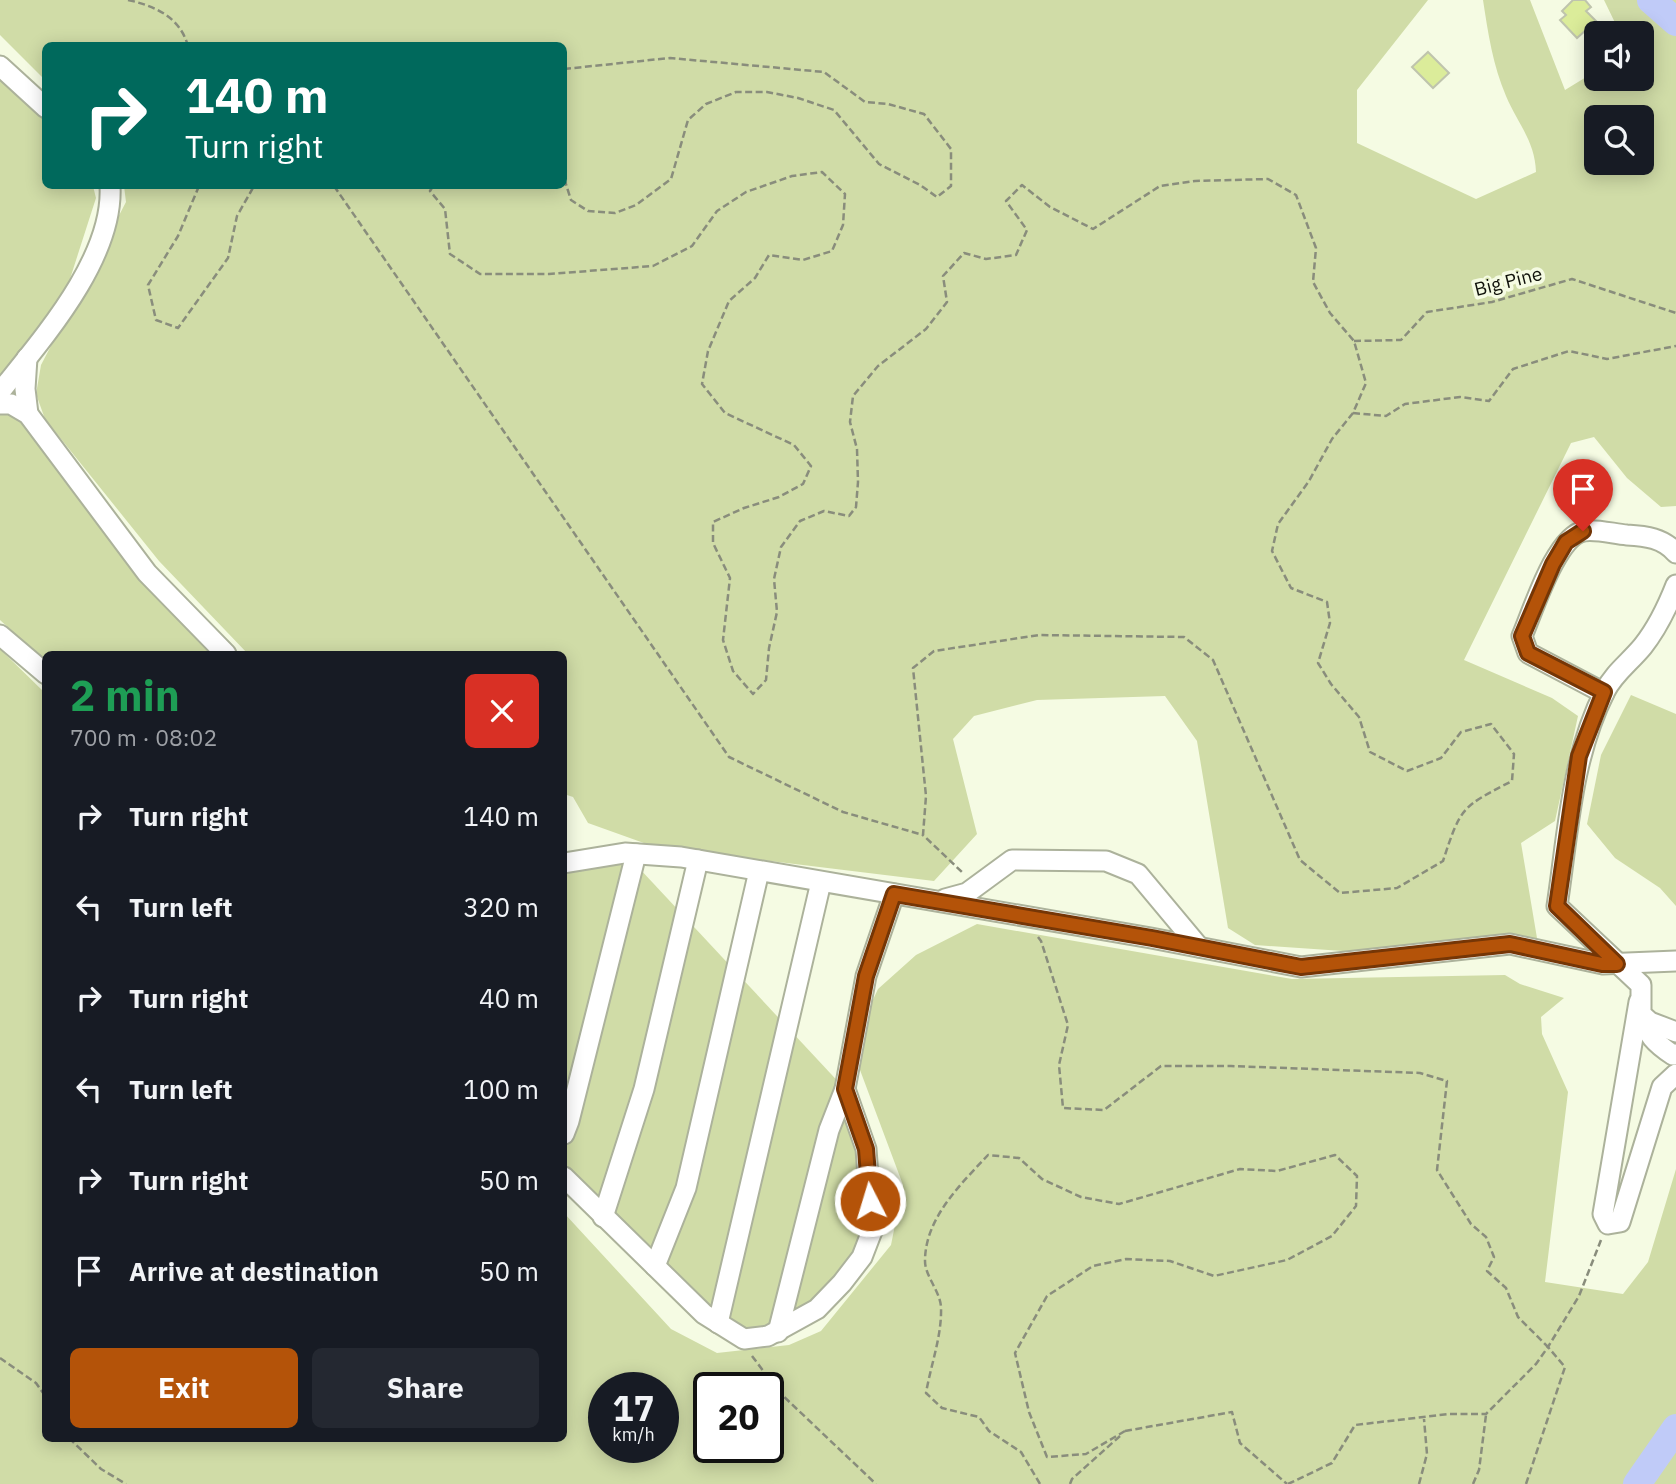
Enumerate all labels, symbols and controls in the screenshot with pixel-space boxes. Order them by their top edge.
map controls [1584,21,1654,175]
button: sound [1584,21,1654,91]
text: 140 m [185,63,329,126]
icon: right [70,70,161,161]
button: search [1584,105,1654,175]
text: Turn right [185,125,323,167]
street label: Big Pine [1472,261,1544,301]
pin [1553,459,1613,531]
icon: arrive [1564,470,1602,508]
text: 2 min [70,668,180,723]
button: close [465,674,539,748]
text: 700 m · 08:02 [70,722,217,752]
icon: right [70,797,108,835]
text: Turn right [129,799,248,833]
text: 140 m [463,799,539,833]
icon: left [70,888,108,926]
text: Turn left [129,890,232,924]
text: 320 m [463,890,539,924]
icon: right [70,979,108,1017]
text: Turn right [129,981,248,1015]
text: 40 m [479,981,539,1015]
icon: left [70,1070,108,1108]
text: Turn left [129,1072,232,1106]
text: 100 m [463,1072,539,1106]
icon: right [70,1161,108,1199]
text: Turn right [129,1163,248,1197]
text: 50 m [479,1163,539,1197]
position arrow [833,1164,907,1238]
icon: arrive [70,1252,108,1290]
text: Arrive at destination [129,1254,379,1288]
text: 50 m [479,1254,539,1288]
button: Exit [70,1348,298,1428]
button: Share [312,1348,539,1428]
speed limit sign: 20 [693,1372,784,1463]
text: 17 [612,1385,655,1431]
text: km/h [612,1423,655,1446]

